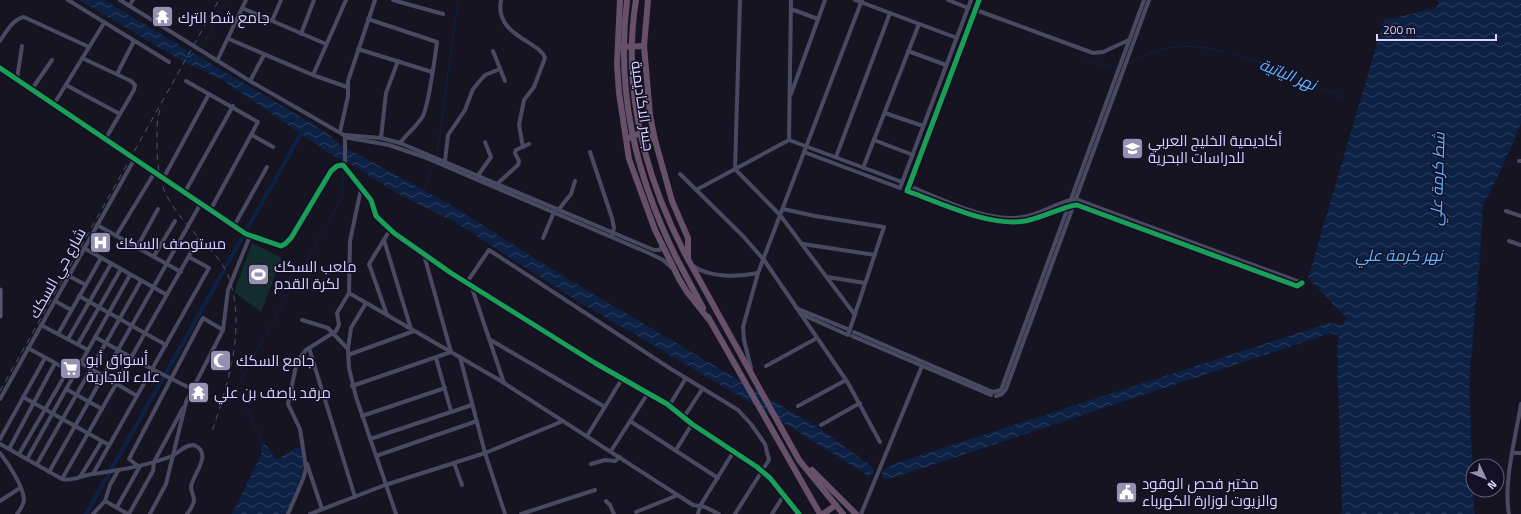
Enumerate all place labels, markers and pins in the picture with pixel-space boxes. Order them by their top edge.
temple icon: جامع شط الترك [149,4,175,30]
place label: جامع شط الترك [178,6,270,29]
place label: أكاديمية الخليج العربي للدراسات البحرية [1148,129,1282,169]
school or university icon: أكاديمية الخليج العربي للدراسات البحرية [1120,136,1146,162]
hospital icon: مستوصف السكك [88,230,114,256]
place label: مستوصف السكك [116,232,226,255]
place label: ملعب السكك لكرة القدم [274,255,357,295]
sports icon: ملعب السكك لكرة القدم [245,262,271,288]
mosque icon: جامع السكك [208,347,234,373]
place label: أسواق أبو علاء التجارية [86,348,160,388]
place label: جامع السكك [236,349,314,372]
supermarket icon: أسواق أبو علاء التجارية [58,355,84,381]
temple icon: مرقد ياصف بن علي [186,379,212,405]
place label: مرقد ياصف بن علي [214,381,331,405]
place label: مختبر فحص الوقود والزيوت لوزارة الكهرباء [1142,472,1278,512]
public building icon: مختبر فحص الوقود والزيوت لوزارة الكهرباء [1114,479,1140,505]

